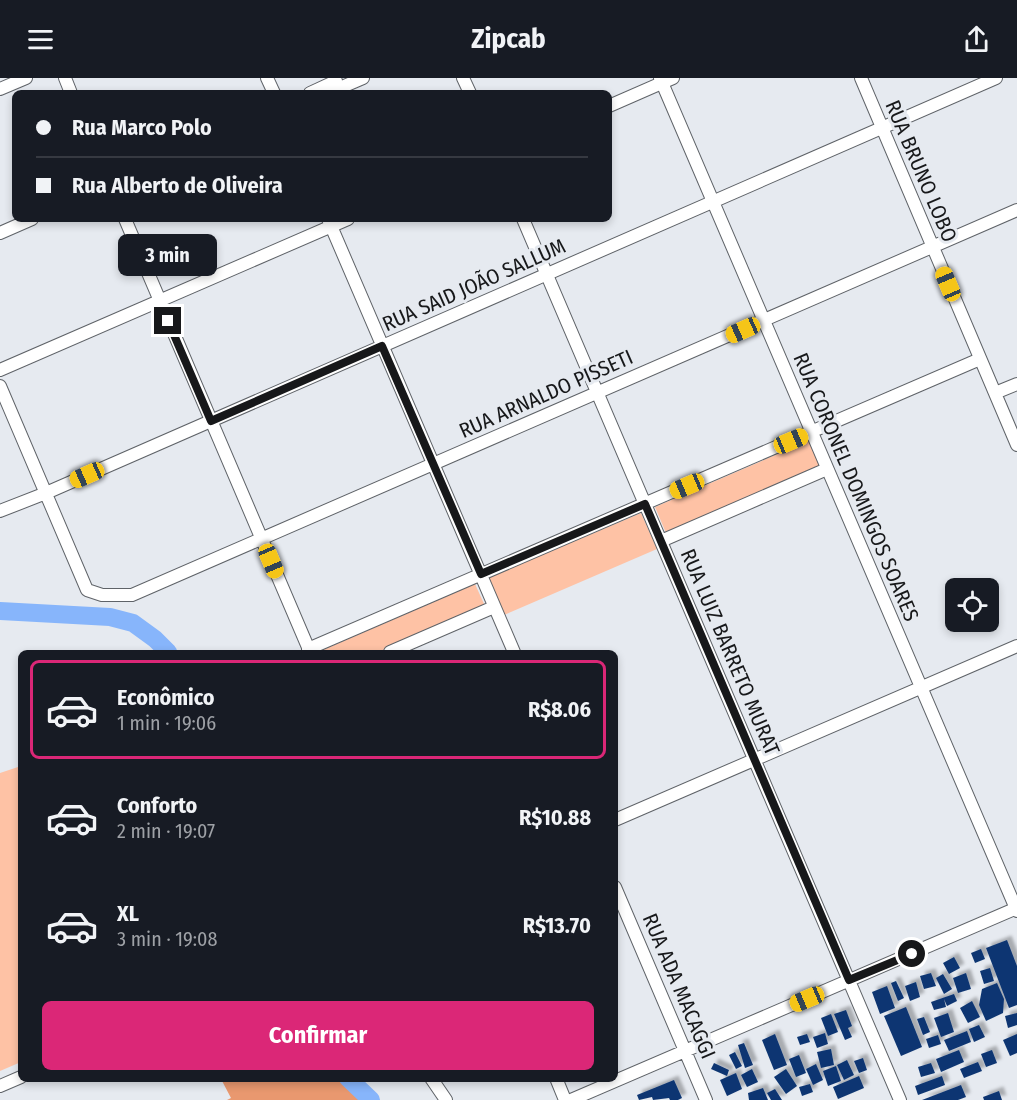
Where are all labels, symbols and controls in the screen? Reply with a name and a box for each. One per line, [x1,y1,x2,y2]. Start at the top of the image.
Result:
icon: menu [24,23,57,56]
text: Zipcab [471,23,546,55]
icon: share [960,23,993,56]
street label: RUA BRUNO LOBO [879,96,963,246]
text: Rua Marco Polo [72,114,212,141]
text: Rua Alberto de Oliveira [72,172,283,199]
street label: RUA SAID JOÃO SALLUM [378,233,570,337]
callout: 3 min [118,234,218,276]
text: 3 min [145,243,190,267]
car [933,264,963,304]
route end [154,307,181,334]
car [723,314,763,346]
street label: RUA ARNALDO PISSETI [455,344,637,444]
street label: RUA CORONEL DOMINGOS SOARES [788,349,924,625]
car [771,426,811,456]
car [67,459,107,491]
car [667,471,707,501]
car [256,541,286,581]
street label: RUA LUIZ BARRETO MURAT [675,545,785,759]
map controls [945,578,999,632]
button: locate [945,578,999,632]
icon: car [45,683,99,737]
text: Econômico [117,684,215,711]
text: R$8.06 [528,696,591,723]
text: 1 min · 19:06 [117,711,216,735]
icon: car [45,791,99,845]
text: Conforto [117,792,197,819]
text: R$10.88 [519,804,591,831]
text: 2 min · 19:07 [117,819,215,843]
icon: car [45,899,99,953]
text: XL [117,900,139,927]
street label: RUA ADA MACAGGI [637,909,721,1063]
text: R$13.70 [523,912,591,939]
text: 3 min · 19:08 [117,927,218,951]
route start [898,940,925,967]
car [787,984,827,1014]
button: Confirmar [42,1001,594,1070]

